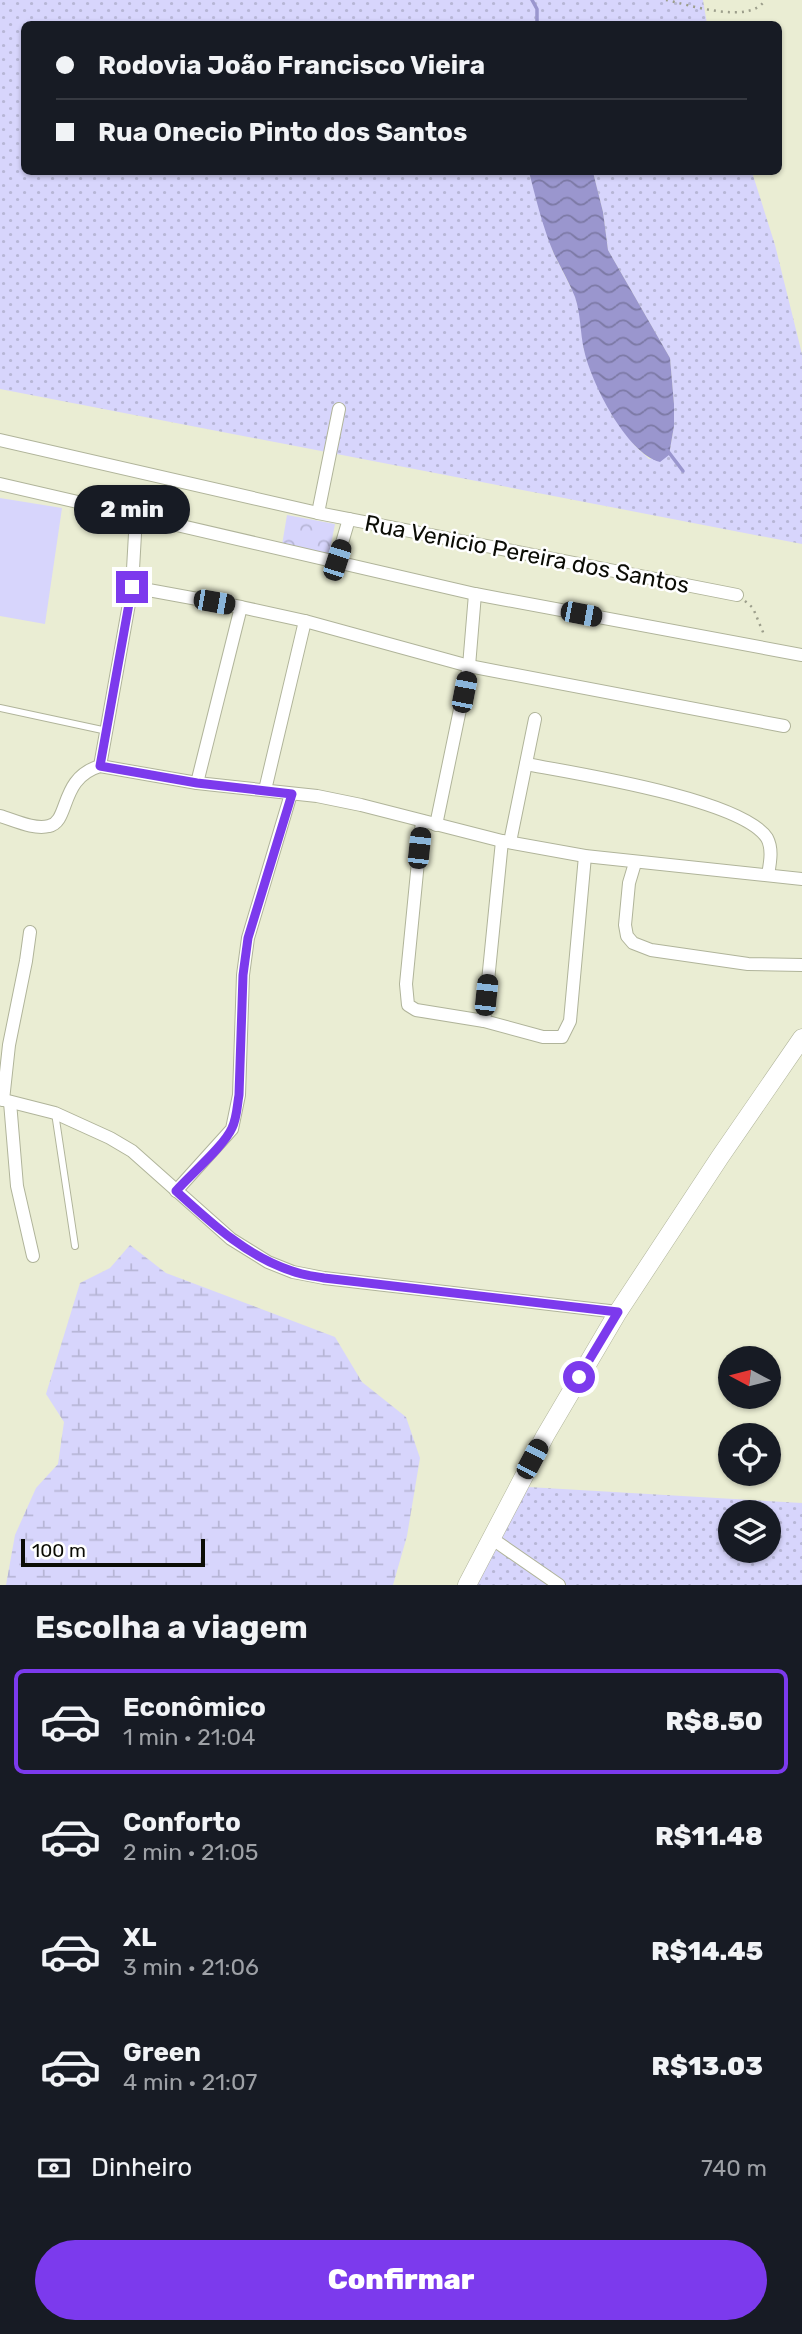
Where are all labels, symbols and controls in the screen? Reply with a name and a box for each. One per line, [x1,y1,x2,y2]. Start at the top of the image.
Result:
text: Rodovia João Francisco Vieira [98,50,485,81]
text: Rua Onecio Pinto dos Santos [98,117,467,148]
callout: 2 min [74,486,190,534]
text: 2 min [100,495,164,523]
street label: Rua Venicio Pereira dos Santos [362,509,692,599]
car [321,537,354,583]
route end [116,571,148,603]
car [192,588,237,616]
car [559,600,604,628]
car [450,669,479,715]
car [407,826,432,870]
car [474,973,499,1017]
north arrow [718,1346,780,1409]
map controls [718,1346,781,1563]
route start [563,1361,595,1393]
button: locate [718,1423,781,1486]
car [513,1436,552,1482]
button: layers [718,1500,781,1563]
scale bar [21,1536,205,1568]
text: 100 m [32,1539,86,1562]
text: Escolha a viagem [35,1608,308,1646]
icon: car [39,1690,102,1753]
text: Econômico [123,1692,266,1723]
text: R$8.50 [665,1706,763,1737]
text: 1 min · 21:04 [123,1723,255,1751]
icon: car [39,1805,102,1868]
text: Conforto [123,1807,241,1838]
text: R$11.48 [655,1821,763,1852]
text: 2 min · 21:05 [123,1838,258,1866]
icon: car [39,1920,102,1983]
text: XL [123,1922,156,1953]
text: R$14.45 [651,1936,763,1967]
text: 3 min · 21:06 [123,1953,259,1981]
icon: car [39,2035,102,2098]
text: Green [123,2037,201,2068]
text: R$13.03 [652,2051,763,2082]
text: 4 min · 21:07 [123,2068,257,2096]
icon: cash [35,2149,73,2187]
text: Dinheiro [91,2152,192,2183]
text: 740 m [701,2154,767,2182]
button: Confirmar [35,2240,767,2320]

